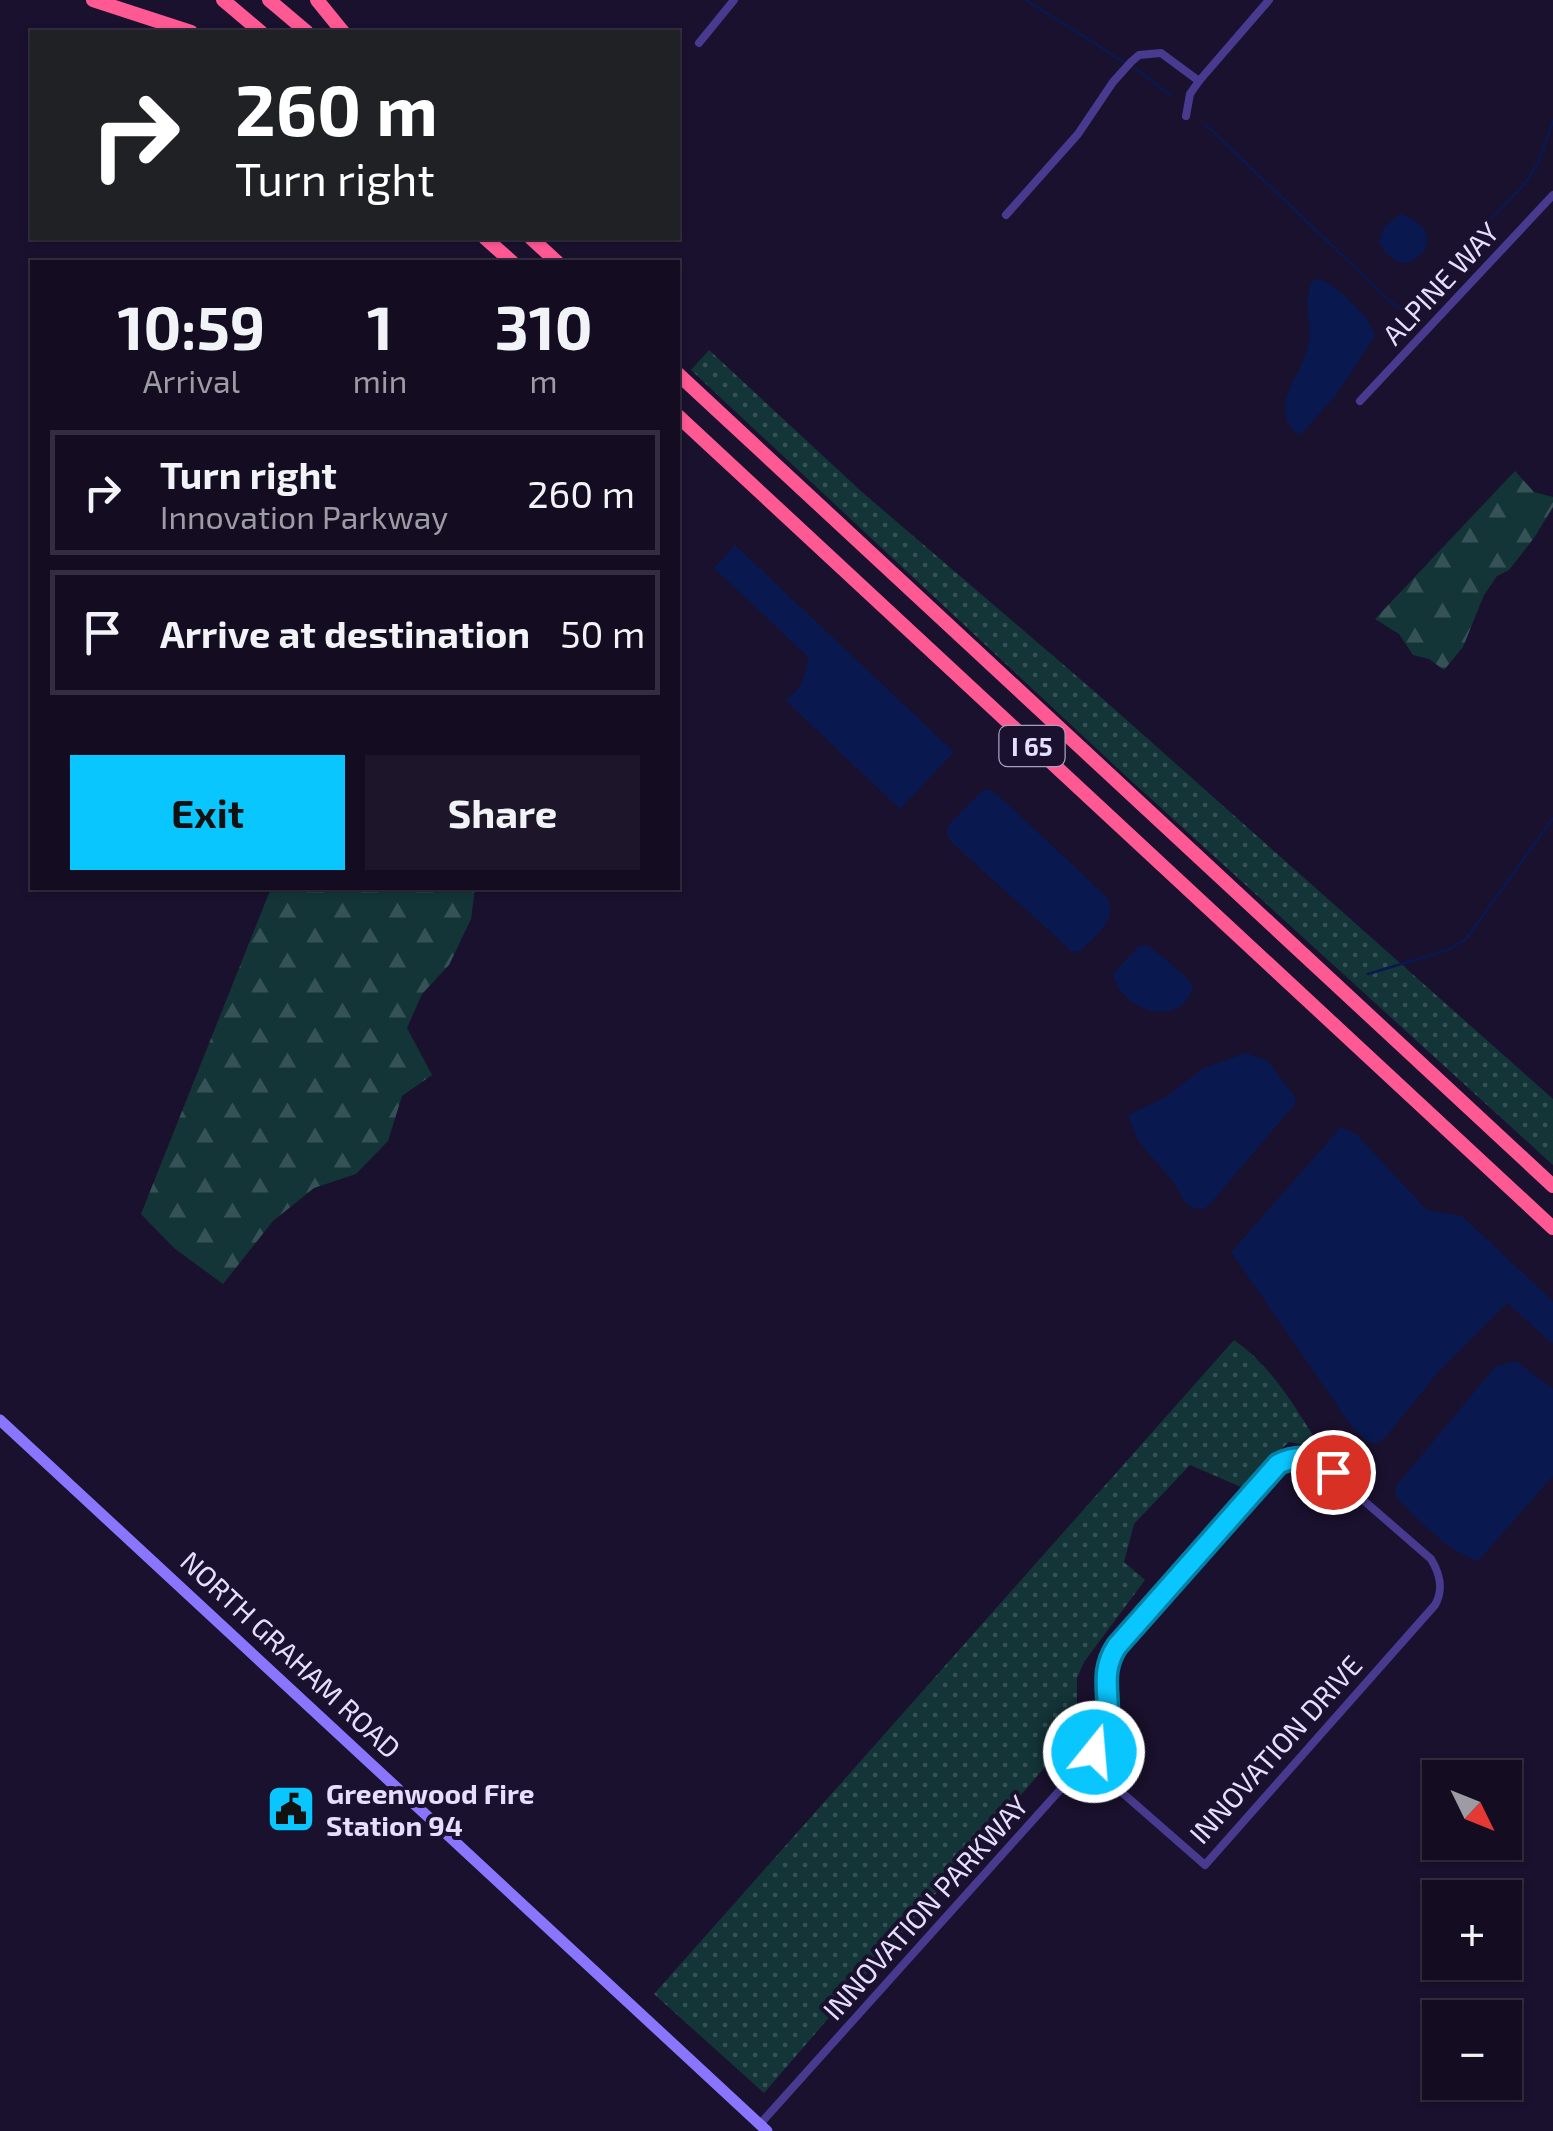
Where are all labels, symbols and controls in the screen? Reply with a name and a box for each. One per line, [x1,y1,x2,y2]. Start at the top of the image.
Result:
text: 260 m [235,66,438,150]
icon: right [70,70,200,200]
text: Turn right [235,151,435,205]
street label: ALPINE WAY [1375,215,1505,351]
text: 10:59 [117,290,265,362]
text: 1 [367,290,393,362]
text: 310 [495,290,593,362]
text: Arrival [143,361,240,399]
text: min [353,361,407,399]
text: m [530,361,558,399]
text: Turn right [160,451,337,497]
icon: right [75,465,130,520]
text: 260 m [527,470,635,516]
text: Innovation Parkway [160,497,448,535]
icon: arrive [75,605,130,660]
text: Arrive at destination [160,610,530,656]
text: 50 m [560,610,645,656]
road number: I 65 [1000,726,1064,766]
button: Exit [70,755,345,870]
button: Share [365,755,640,870]
pin [1291,1430,1376,1515]
icon: arrive [1306,1445,1361,1500]
street label: NORTH GRAHAM ROAD [174,1543,408,1765]
street label: INNOVATION DRIVE [1182,1648,1368,1850]
position arrow [1042,1700,1146,1804]
north arrow [1422,1760,1522,1860]
map controls [1422,1760,1522,2100]
place label: Greenwood Fire Station 94 [326,1776,535,1842]
public building icon: Greenwood Fire Station 94 [265,1783,317,1835]
street label: INNOVATION PARKWAY [815,1788,1035,2026]
button: + [1422,1880,1522,1980]
button: − [1422,2000,1522,2100]

